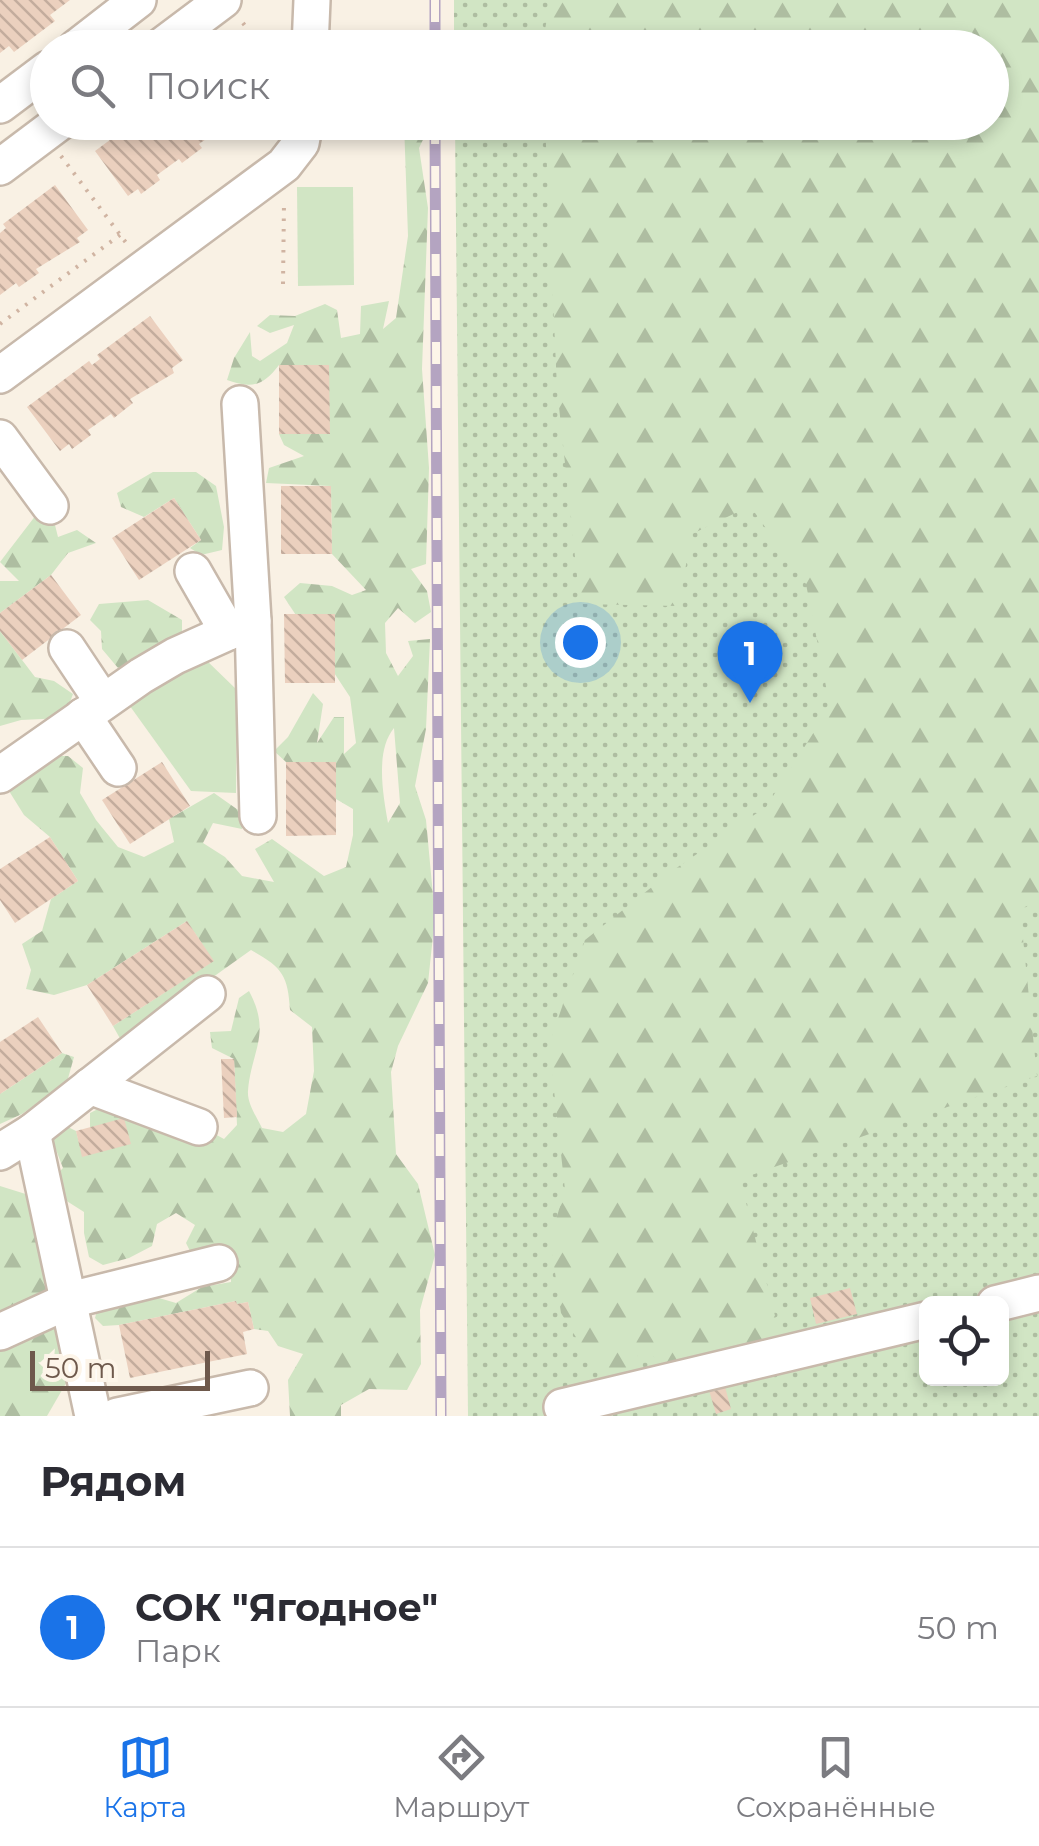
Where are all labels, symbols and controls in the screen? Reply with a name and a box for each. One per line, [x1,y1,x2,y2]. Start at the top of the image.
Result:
search box [30,30,1009,140]
icon: search [65,58,120,113]
text: Поиск [145,62,270,109]
your location [555,617,606,668]
pin: 1 [718,620,782,703]
map controls [919,1296,1009,1386]
button: locate [919,1296,1009,1386]
scale bar [30,1346,210,1390]
text: 50 m [45,1351,116,1385]
text: Рядом [40,1455,187,1507]
text: СОК "Ягодное" [135,1584,438,1631]
text: 1 [66,1608,79,1647]
text: 50 m [917,1608,999,1647]
text: Парк [135,1631,221,1670]
tab: Карта [103,1730,187,1824]
tab: Маршрут [393,1730,529,1824]
tab: Сохранённые [736,1730,936,1824]

